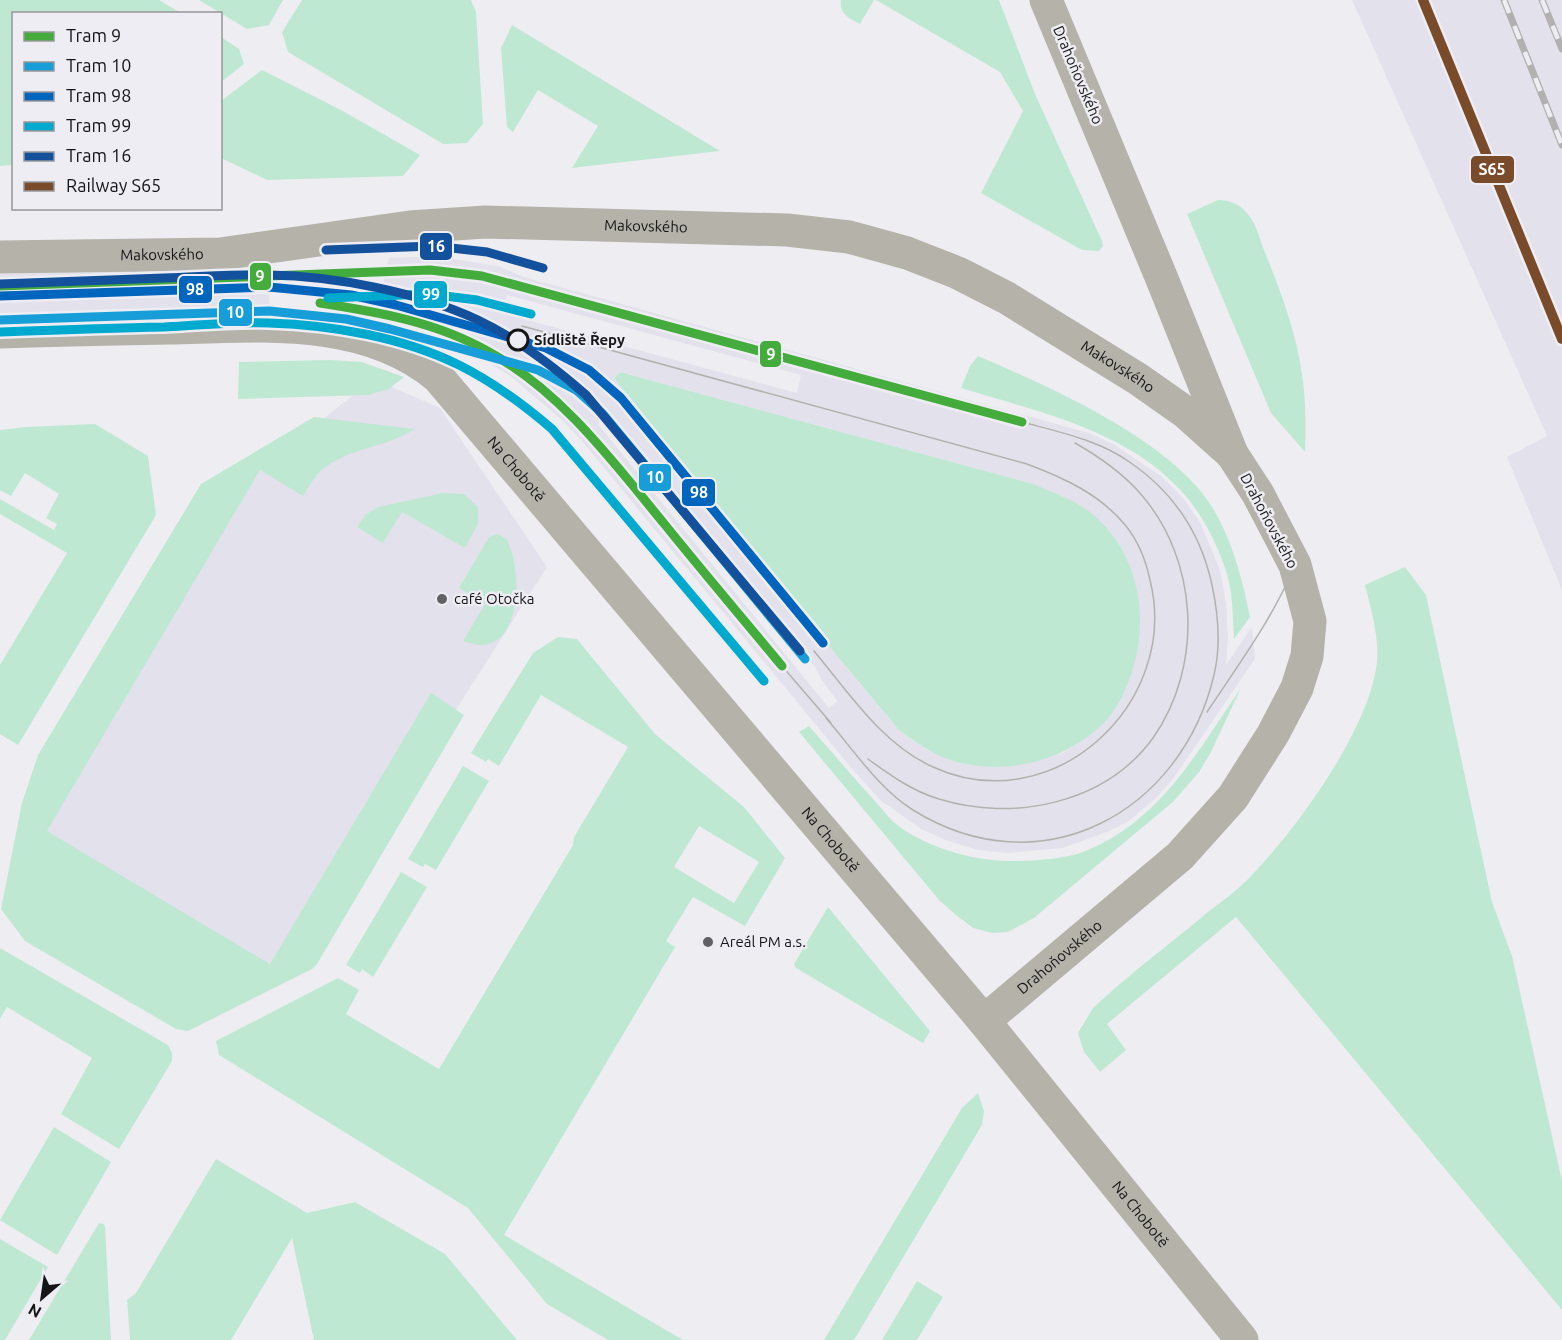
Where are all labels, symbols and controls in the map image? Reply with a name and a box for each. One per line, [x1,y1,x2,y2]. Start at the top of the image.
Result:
legend [12,12,222,210]
street label: Drahoňovského [1050,23,1107,127]
text: Tram 9 [66,25,121,45]
text: Tram 10 [66,55,131,75]
text: Tram 98 [66,85,131,105]
text: Tram 99 [66,115,131,135]
text: Tram 16 [66,145,131,165]
line badge: S65 [1470,155,1515,184]
text: S65 [1478,160,1506,178]
text: Railway S65 [66,175,161,195]
street label: Makovského [604,216,688,235]
line badge: 16 [419,232,453,261]
text: 16 [427,237,445,255]
street label: Makovského [120,245,204,263]
line badge: 9 [249,262,272,291]
text: 9 [255,267,265,285]
line badge: 98 [178,275,213,304]
text: 98 [186,280,204,298]
line badge: 99 [413,280,448,309]
text: 99 [422,285,440,303]
line badge: 10 [218,298,253,327]
text: 10 [226,303,244,321]
marker: Sídliště Řepy [507,329,529,351]
place label: Sídliště Řepy [534,331,625,348]
street label: Makovského [1078,337,1158,396]
line badge: 9 [759,340,782,368]
text: 9 [766,345,776,363]
street label: Na Chobotě [484,433,549,505]
line badge: 10 [638,463,672,492]
text: 10 [646,468,664,486]
street label: Drahoňovského [1237,470,1302,571]
line badge: 98 [681,478,716,507]
text: 98 [690,483,708,501]
place label: café Otočka [454,590,535,607]
marker: café Otočka [435,592,449,606]
street label: Na Chobotě [798,804,863,876]
street label: Drahoňovského [1014,916,1105,997]
place label: Areál PM a.s. [720,933,806,950]
marker: Areál PM a.s. [701,935,715,949]
street label: Na Chobotě [1109,1177,1173,1250]
north arrow [12,1268,72,1328]
text: N [25,1300,44,1322]

